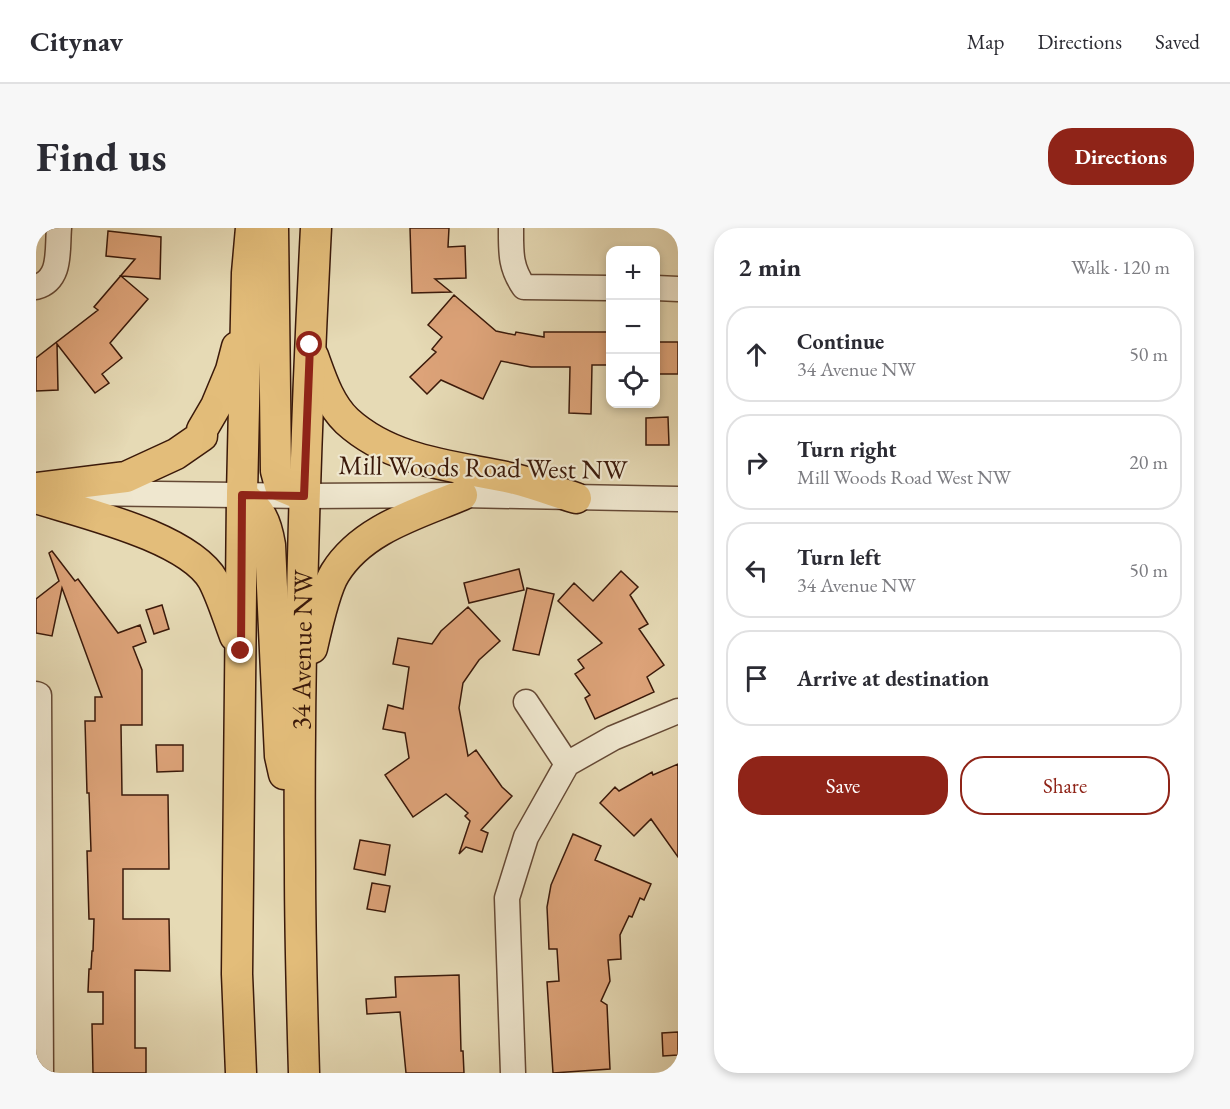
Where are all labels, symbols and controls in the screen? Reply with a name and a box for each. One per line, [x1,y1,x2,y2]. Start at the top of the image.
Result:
text: Citynav [30,23,123,59]
text: Map [967,28,1004,55]
text: Directions [1037,28,1122,55]
text: Saved [1155,28,1200,55]
button: Directions [1048,128,1194,185]
text: Find us [36,129,167,184]
map controls [606,246,660,408]
button: + [606,246,660,300]
text: 2 min [738,250,801,284]
text: Walk · 120 m [1071,254,1170,280]
button: − [606,300,660,354]
text: Continue [797,327,884,356]
route start [296,331,322,357]
icon: ahead [740,338,773,371]
text: 50 m [1129,341,1168,367]
button: locate [606,354,660,408]
text: 34 Avenue NW [797,356,916,382]
text: Turn right [797,435,896,464]
icon: right [740,446,773,479]
street label: Mill Woods Road West NW [338,447,629,487]
text: 20 m [1129,449,1168,475]
text: Mill Woods Road West NW [797,464,1011,490]
text: Turn left [797,543,881,572]
icon: left [740,554,773,587]
text: 50 m [1129,557,1168,583]
street label: 34 Avenue NW [282,568,320,730]
text: 34 Avenue NW [797,572,916,598]
route end [227,637,253,663]
icon: arrive [740,662,773,695]
text: Arrive at destination [797,664,989,693]
button: Save [738,756,948,815]
button: Share [960,756,1170,815]

